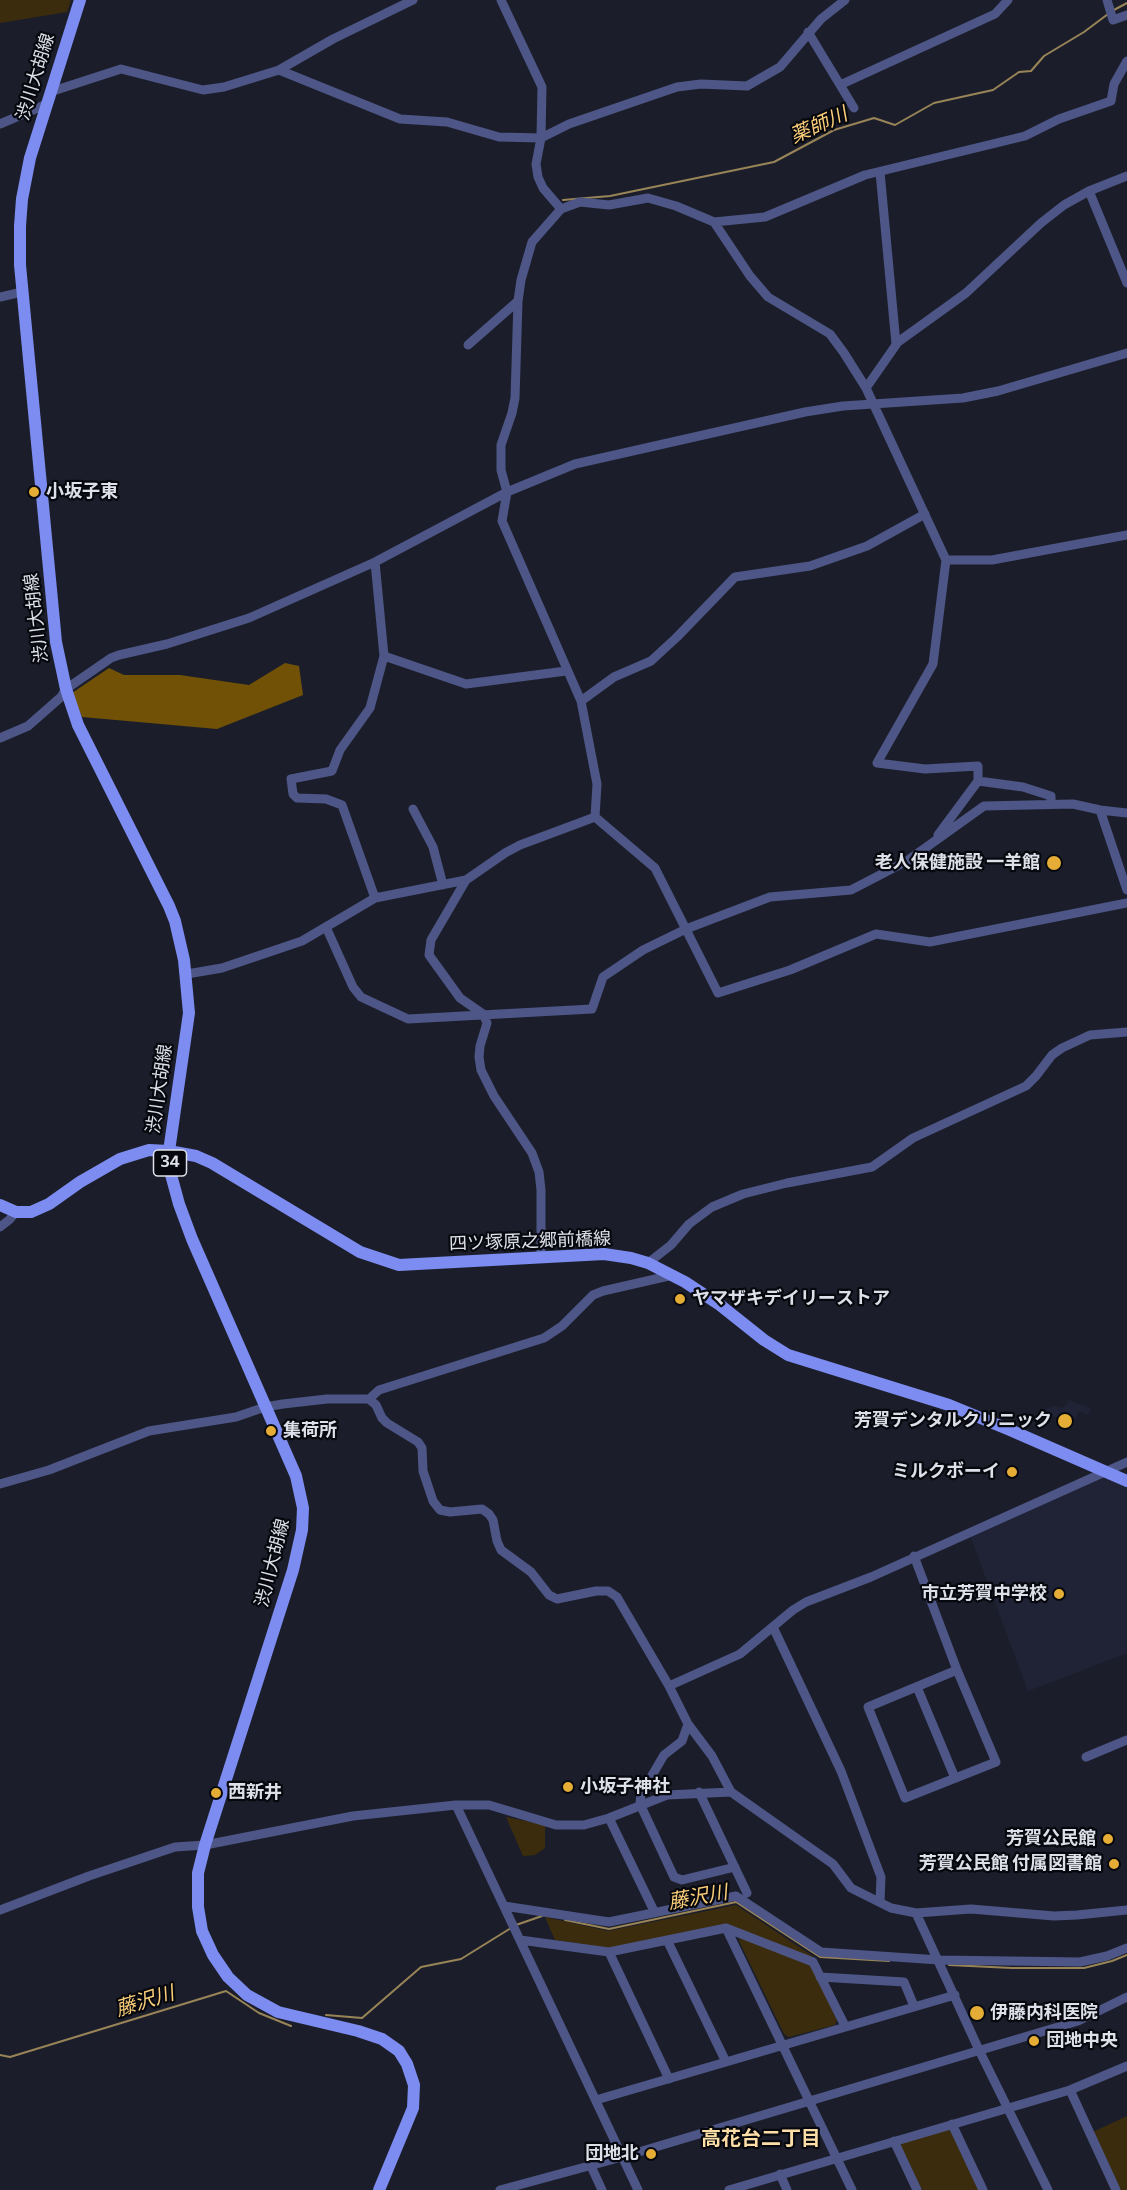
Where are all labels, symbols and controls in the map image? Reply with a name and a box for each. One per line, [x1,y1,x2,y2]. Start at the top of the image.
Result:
street label: 渋川大胡線 [13,31,59,123]
water label: 薬師川 [787,103,851,149]
place label: 小坂子東 [46,481,118,503]
marker: 小坂子東 [27,485,41,499]
street label: 渋川大胡線 [21,572,53,664]
place label: 老人保健施設 一羊館 [875,852,1040,874]
marker: 老人保健施設 一羊館 [1045,854,1063,872]
street label: 渋川大胡線 [143,1043,177,1135]
road number: 34 [154,1150,186,1176]
street label: 四ツ塚原之郷前橋線 [449,1228,611,1256]
place label: ヤマザキデイリーストア [692,1288,890,1310]
marker: ヤマザキデイリーストア [673,1292,687,1306]
place label: 芳賀デンタルクリニック [854,1410,1052,1432]
marker: 芳賀デンタルクリニック [1056,1412,1074,1430]
place label: 集荷所 [283,1420,337,1442]
marker: 集荷所 [264,1424,278,1438]
place label: ミルクボーイ [892,1461,1000,1483]
marker: ミルクボーイ [1005,1465,1019,1479]
street label: 渋川大胡線 [252,1517,294,1609]
place label: 市立芳賀中学校 [921,1583,1047,1605]
marker: 市立芳賀中学校 [1052,1587,1066,1601]
place label: 小坂子神社 [580,1776,670,1798]
marker: 小坂子神社 [561,1780,575,1794]
place label: 西新井 [228,1782,282,1804]
marker: 西新井 [209,1786,223,1800]
place label: 芳賀公民館 [1006,1828,1096,1850]
marker: 芳賀公民館 [1101,1832,1115,1846]
place label: 芳賀公民館 付属図書館 [919,1853,1102,1875]
marker: 芳賀公民館 付属図書館 [1107,1857,1121,1871]
water label: 藤沢川 [666,1881,730,1915]
water label: 藤沢川 [113,1982,177,2022]
place label: 伊藤内科医院 [990,2002,1098,2024]
marker: 伊藤内科医院 [968,2004,986,2022]
place label: 団地中央 [1046,2030,1118,2052]
marker: 団地中央 [1027,2034,1041,2048]
district label: 高花台二丁目 [701,2127,821,2151]
place label: 団地北 [585,2143,639,2165]
marker: 団地北 [644,2147,658,2161]

